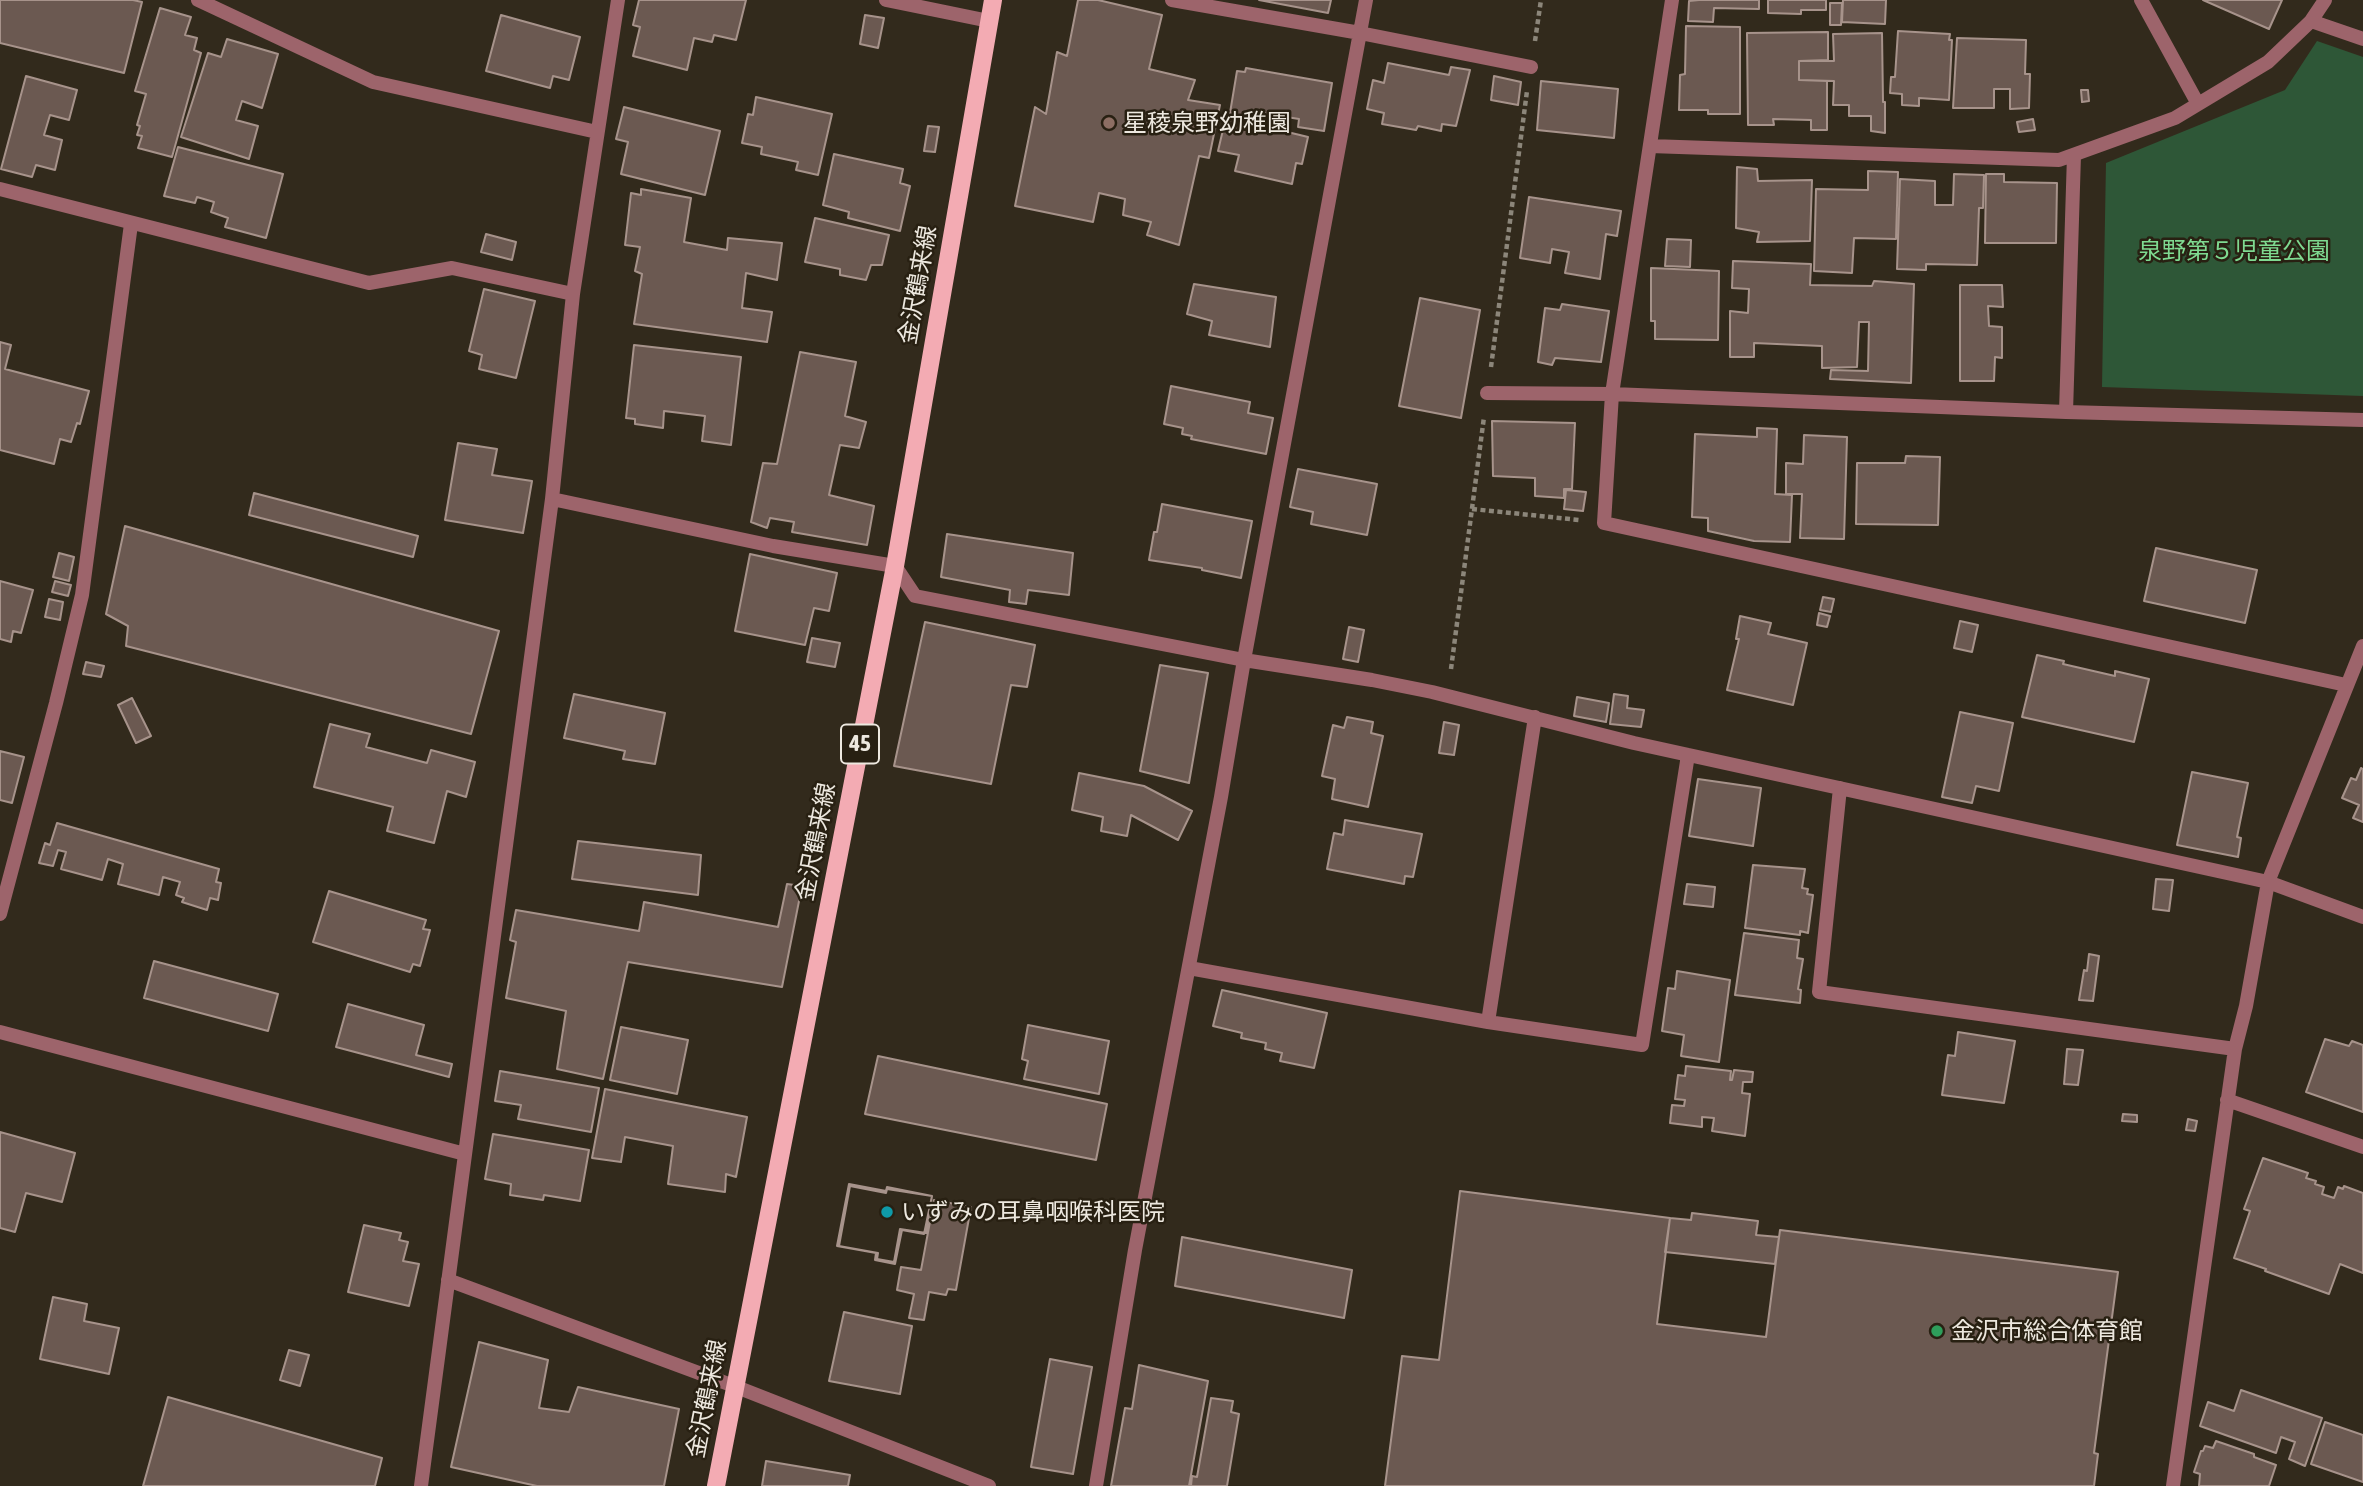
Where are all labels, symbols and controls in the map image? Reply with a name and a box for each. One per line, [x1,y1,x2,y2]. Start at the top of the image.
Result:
place label: 星稜泉野幼稚園 [1123,109,1291,137]
marker: 星稜泉野幼稚園 [1101,115,1117,131]
street label: 金沢鶴来線 [893,223,943,347]
park label: 泉野第５児童公園 [2138,237,2330,265]
road number: 45 [841,724,879,764]
street label: 金沢鶴来線 [790,780,842,904]
place label: いずみの耳鼻咽喉科医院 [901,1198,1165,1226]
marker: いずみの耳鼻咽喉科医院 [879,1204,895,1220]
place label: 金沢市総合体育館 [1951,1317,2143,1345]
marker: 金沢市総合体育館 [1929,1323,1945,1339]
street label: 金沢鶴来線 [681,1337,733,1461]

